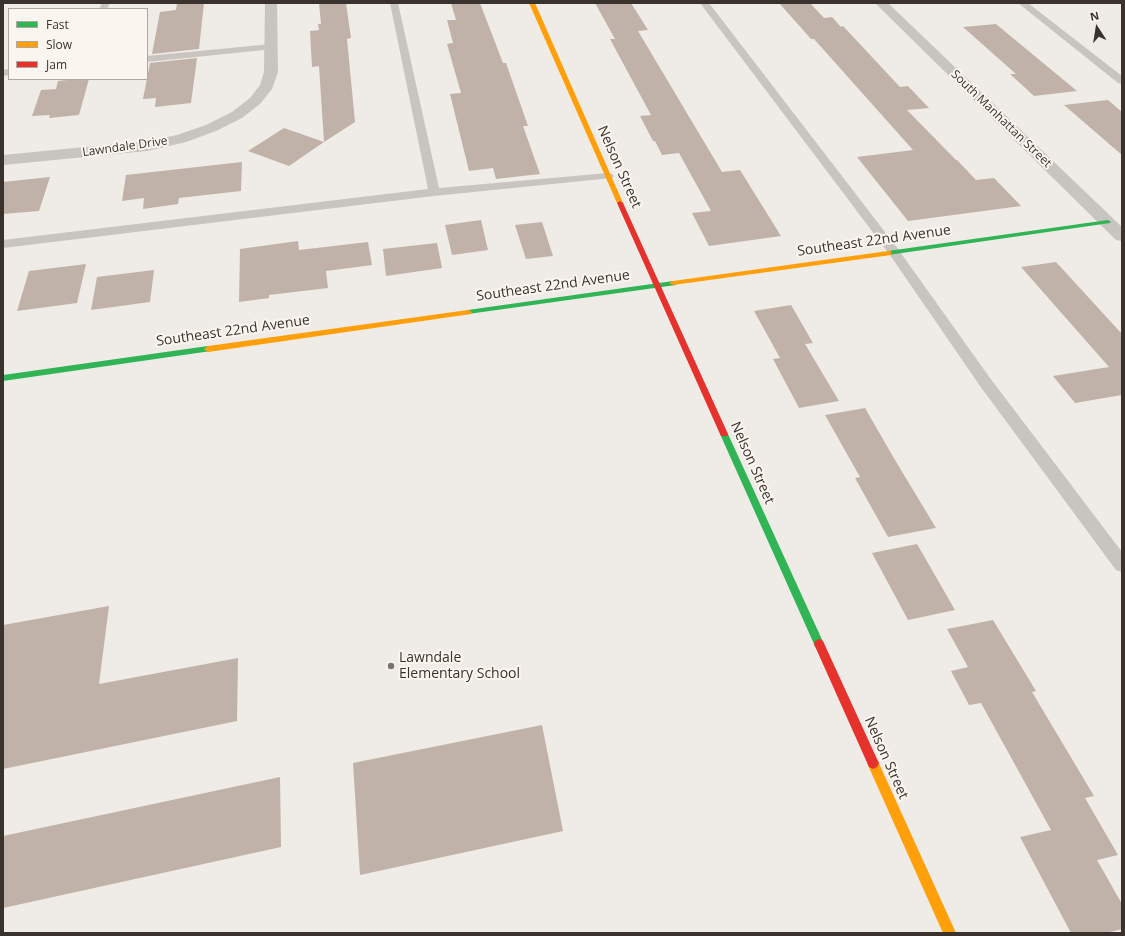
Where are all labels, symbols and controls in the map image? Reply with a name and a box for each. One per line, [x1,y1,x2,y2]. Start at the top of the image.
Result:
legend [8,8,148,80]
north arrow [1077,8,1117,48]
text: N [1088,8,1100,24]
text: Fast [46,16,69,33]
text: Slow [46,36,72,53]
text: Jam [46,56,67,73]
street label: South Manhattan Street [948,67,1054,171]
street label: Nelson Street [593,123,645,211]
street label: Lawndale Drive [81,134,169,160]
street label: Southeast 22nd Avenue [796,222,952,260]
street label: Southeast 22nd Avenue [475,267,631,305]
street label: Southeast 22nd Avenue [155,312,311,350]
street label: Nelson Street [726,419,778,507]
place label: Lawndale Elementary School [399,650,520,682]
marker: Lawndale Elementary School [386,661,396,671]
street label: Nelson Street [860,714,912,802]

